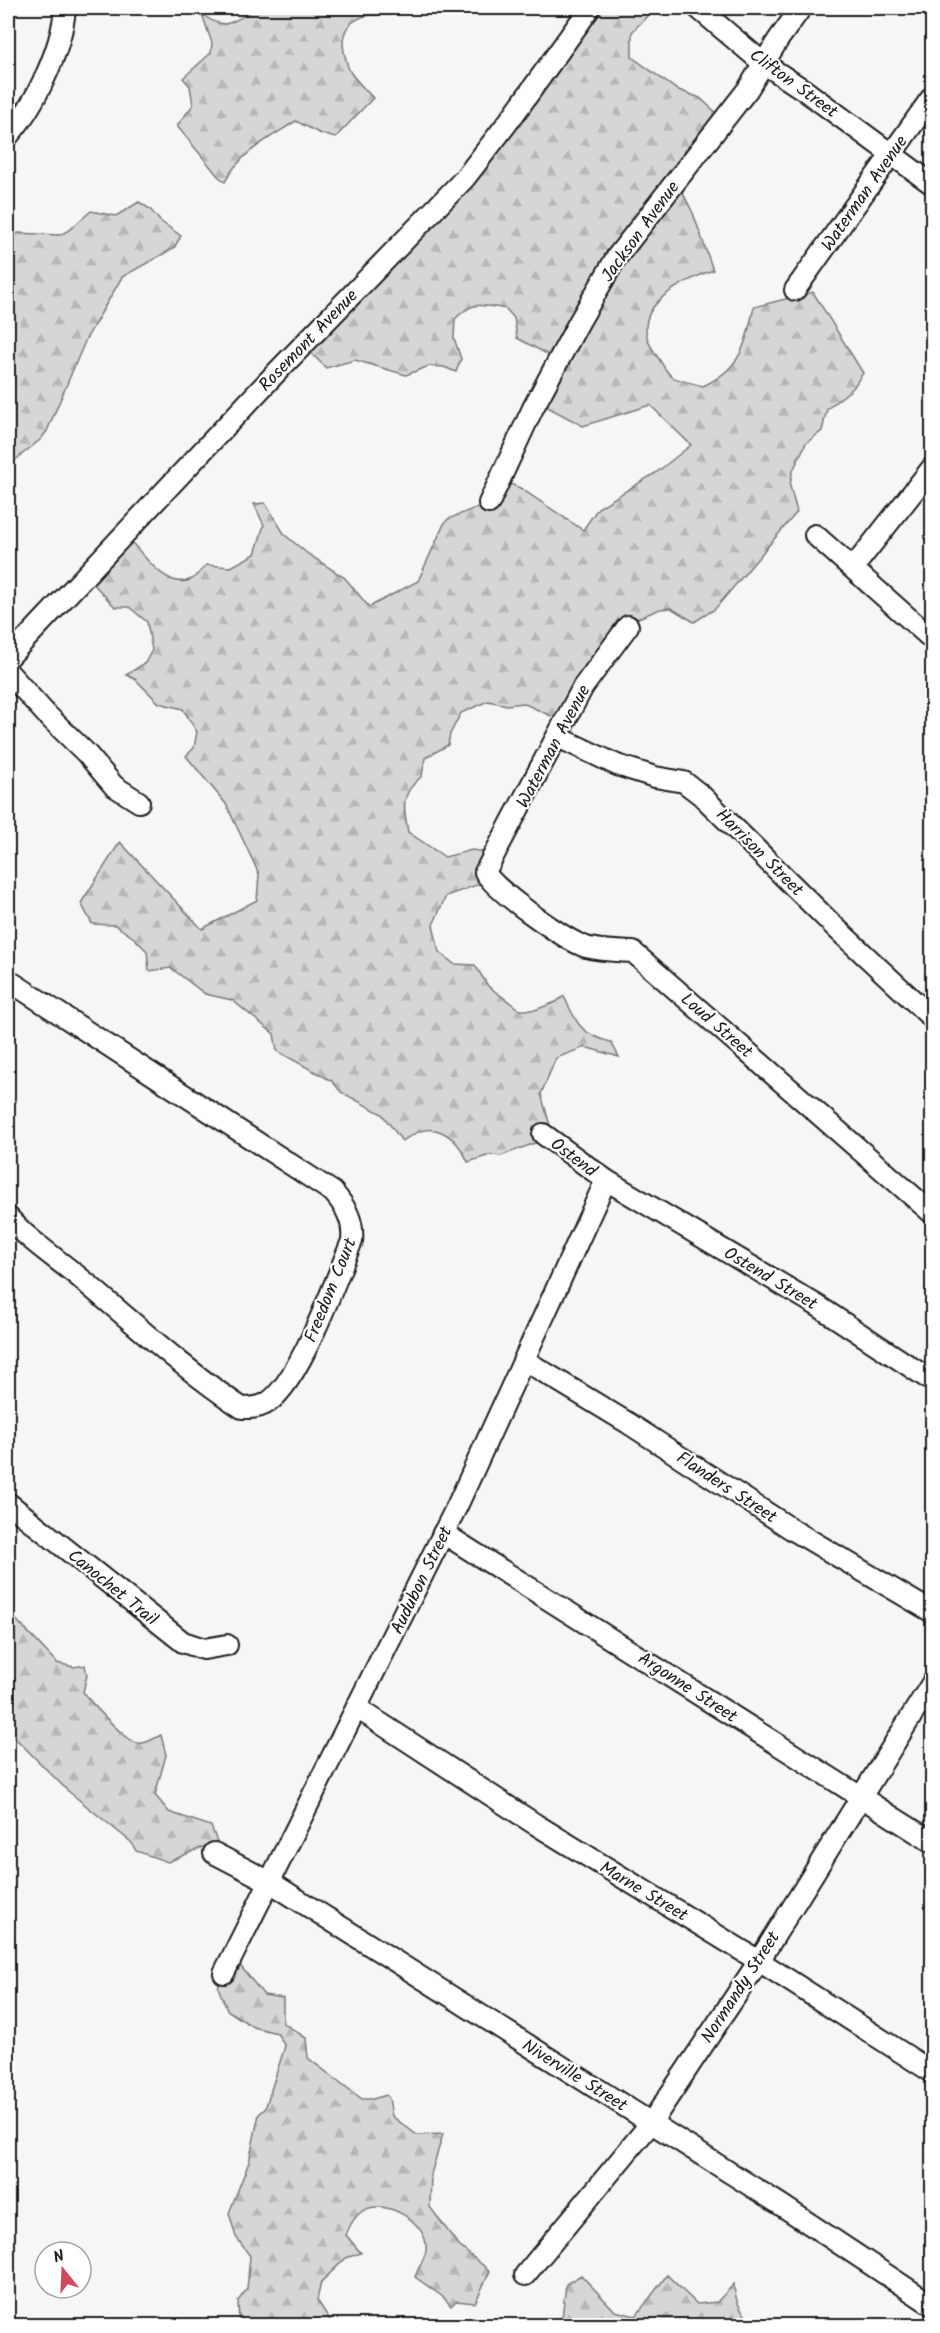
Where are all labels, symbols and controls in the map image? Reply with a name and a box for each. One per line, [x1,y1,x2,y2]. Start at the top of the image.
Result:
street label: Clifton Street [743,42,844,127]
street label: Waterman Avenue [814,130,916,258]
street label: Jackson Avenue [595,175,688,289]
street label: Rosemont Avenue [252,283,366,399]
street label: Waterman Avenue [510,680,599,814]
street label: Harrison Street [708,802,811,905]
street label: Loud Street [673,986,760,1067]
street label: Ostend [543,1131,604,1186]
street label: Freedom Court [297,1233,366,1347]
street label: Ostend Street [718,1240,824,1319]
street label: Flanders Street [670,1445,783,1532]
street label: Audubon Street [384,1521,462,1640]
street label: Canochet Trail [60,1542,164,1634]
street label: Argonne Street [632,1645,744,1732]
street label: Marne Street [593,1854,694,1931]
street label: Normandy Street [694,1925,789,2050]
street label: Niverville Street [516,2032,634,2121]
north arrow [33,2240,93,2300]
text: N [50,2244,67,2271]

